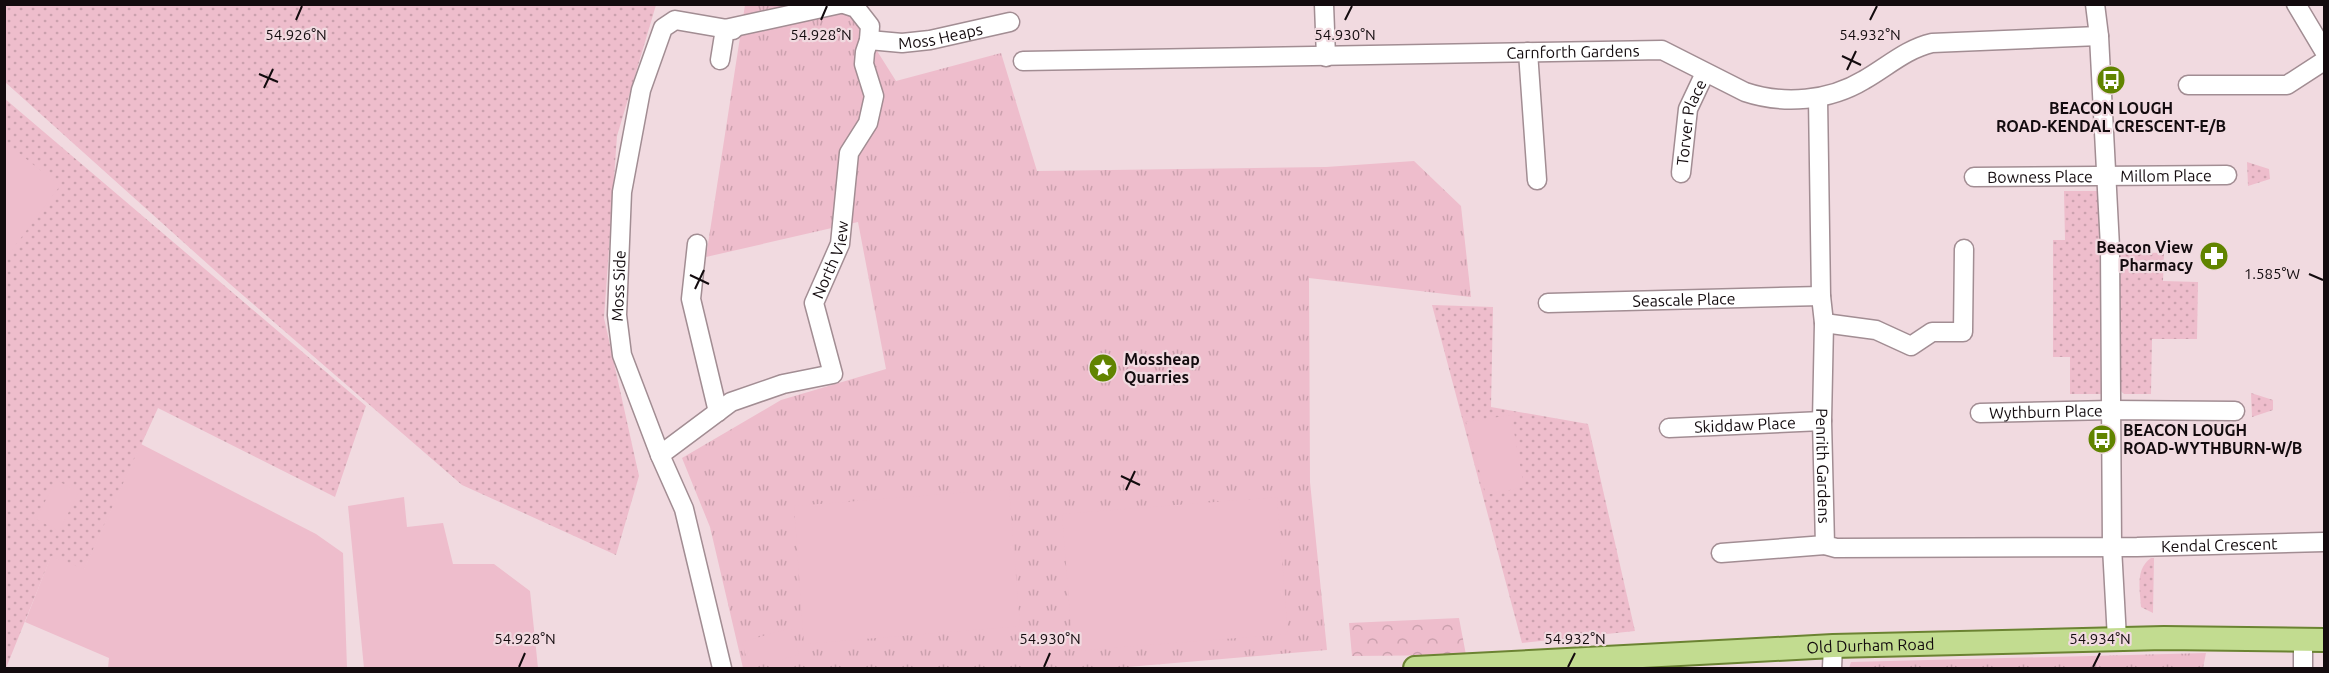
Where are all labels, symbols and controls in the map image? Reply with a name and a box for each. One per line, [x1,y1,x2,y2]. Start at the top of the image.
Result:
street label: Moss Heaps [897,19,984,52]
text: 54.926°N [265,26,327,43]
text: 54.928°N [790,26,852,43]
text: 54.930°N [1314,26,1376,43]
text: 54.932°N [1839,26,1901,43]
street label: Carnforth Gardens [1506,41,1640,62]
bus stop icon: BEACON LOUGH ROAD-KENDAL CRESCENT-E/B [2095,64,2127,96]
street label: Torver Place [1673,76,1710,166]
place label: BEACON LOUGH ROAD-KENDAL CRESCENT-E/B [1996,99,2226,135]
street label: Millom Place [2120,166,2212,185]
street label: Bowness Place [1987,167,2093,186]
street label: North View [808,219,851,301]
place label: Beacon View Pharmacy [2096,238,2193,274]
pharmacy icon: Beacon View Pharmacy [2198,240,2230,272]
street label: Moss Side [608,250,629,322]
text: 1.585°W [2244,265,2300,282]
street label: Seascale Place [1632,289,1736,310]
place label: Mossheap Quarries [1124,350,1200,386]
place icon: Mossheap Quarries [1087,352,1119,384]
street label: Wythburn Place [1989,401,2103,422]
street label: Penrith Gardens [1813,408,1833,524]
street label: Skiddaw Place [1694,413,1796,436]
place label: BEACON LOUGH ROAD-WYTHBURN-W/B [2123,421,2302,457]
bus stop icon: BEACON LOUGH ROAD-WYTHBURN-W/B [2086,423,2118,455]
street label: Kendal Crescent [2161,534,2278,555]
text: 54.928°N [494,630,556,647]
text: 54.930°N [1019,630,1081,647]
text: 54.932°N [1544,630,1606,647]
text: 54.934°N [2069,630,2131,647]
street label: Old Durham Road [1806,635,1935,656]

